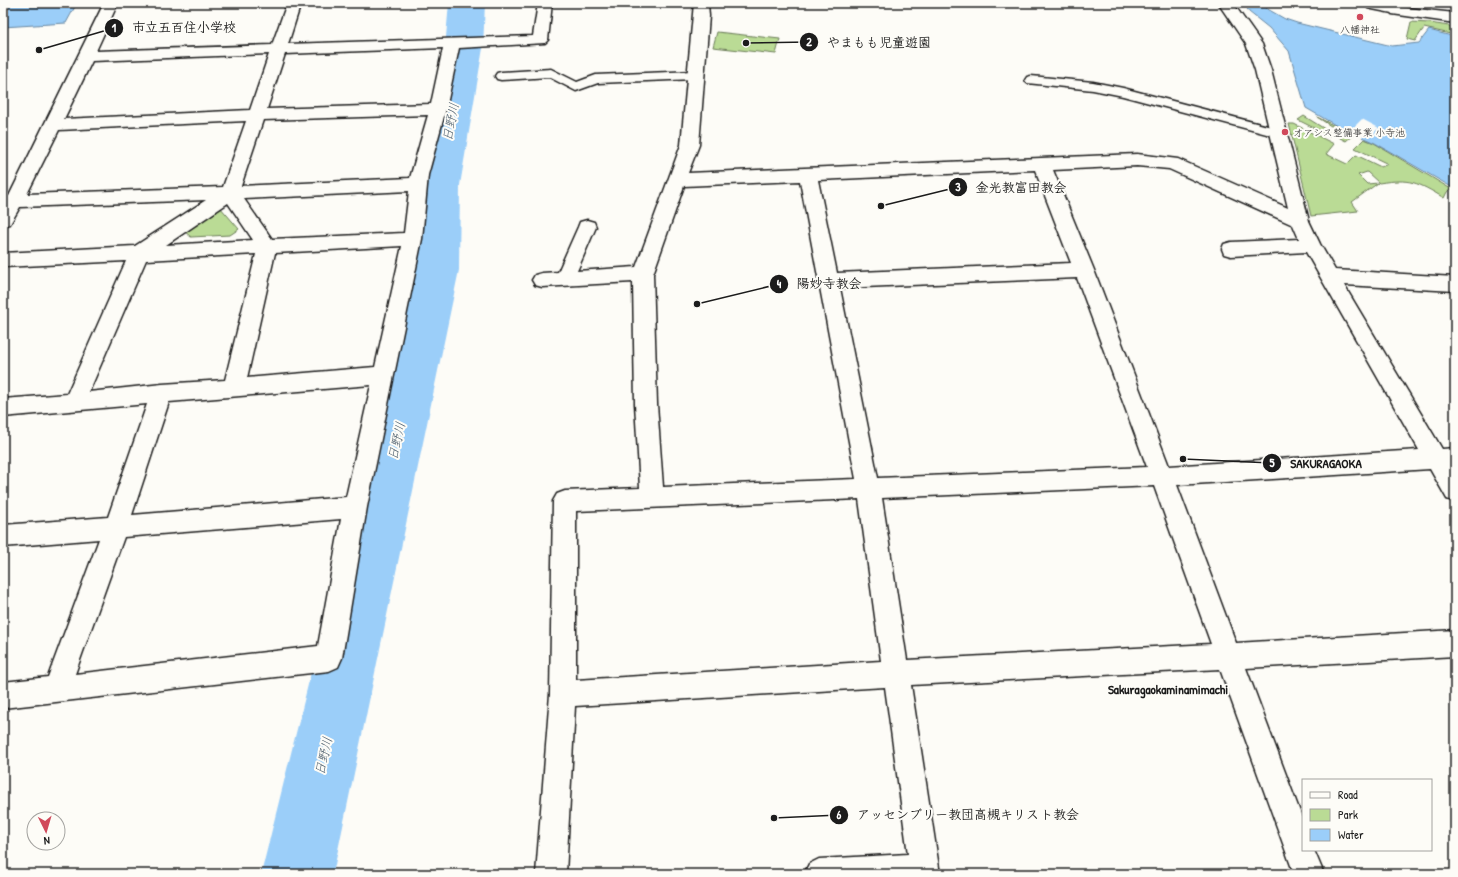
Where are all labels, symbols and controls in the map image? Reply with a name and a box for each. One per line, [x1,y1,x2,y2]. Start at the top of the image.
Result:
marker: 八幡神社 [1355,12,1365,22]
callout: 市立五百住小学校 [104,15,244,40]
text: 市立五百住小学校 [132,18,236,36]
text: 1 [112,19,117,36]
place label: 八幡神社 [1340,23,1380,36]
callout: やまもも児童遊園 [799,30,939,55]
text: 2 [806,33,812,50]
text: やまもも児童遊園 [827,33,931,51]
water label: 日野川 [437,101,463,143]
place label: オアシス整備事業 小寺池 [1293,126,1405,139]
marker: オアシス整備事業 小寺池 [1280,127,1290,137]
callout: 金光教富田教会 [948,175,1075,200]
text: 3 [955,178,961,195]
text: 金光教富田教会 [975,178,1067,196]
callout: 陽妙寺教会 [769,271,870,296]
text: 陽妙寺教会 [796,274,862,292]
text: 4 [777,275,782,292]
water label: 日野川 [383,420,409,462]
callout: SAKURAGAOKA [1262,451,1369,476]
text: 5 [1269,454,1275,471]
text: SAKURAGAOKA [1290,454,1362,472]
district label: Sakuragaokaminamimachi [1108,680,1228,699]
water label: 日野川 [310,735,336,777]
legend [1302,779,1432,851]
text: Road [1338,786,1358,803]
callout: アッセンブリー教団高槻キリスト教会 [829,802,1086,827]
text: アッセンブリー教団高槻キリスト教会 [857,805,1079,823]
text: 6 [837,806,842,823]
text: Park [1338,806,1358,823]
north arrow [26,811,66,851]
text: Water [1338,826,1364,843]
text: N [43,834,50,848]

